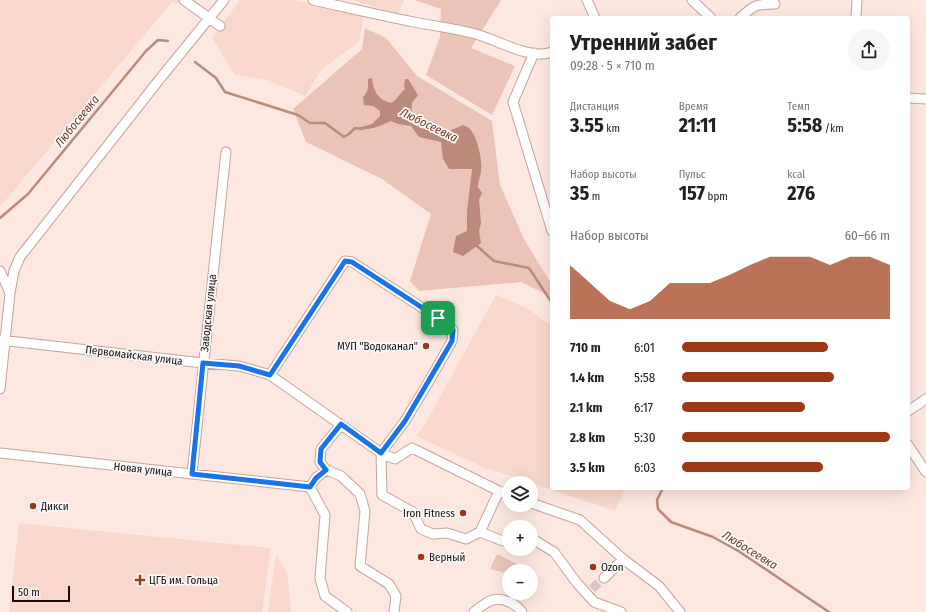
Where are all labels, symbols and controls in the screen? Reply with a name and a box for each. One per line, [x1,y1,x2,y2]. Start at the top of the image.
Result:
text: Утренний забег [570,29,717,56]
button: share [848,29,890,71]
text: 09:28 · 5 × 710 m [570,58,655,73]
water label: Любосеевка [51,92,102,150]
text: Дистанция [570,100,619,113]
text: Время [679,100,708,113]
text: Темп [787,100,810,113]
water label: Любосеевка [397,105,460,145]
text: 3.55 [570,113,604,137]
text: 21:11 [679,113,717,137]
text: 5:58 [787,113,822,137]
text: km [604,122,620,135]
text: /km [822,122,844,135]
text: Набор высоты [570,168,637,181]
text: Пульс [679,168,706,181]
text: kcal [787,168,805,181]
text: 35 [570,181,589,205]
text: 157 [679,181,705,205]
text: 276 [787,181,815,205]
text: m [589,190,600,203]
text: bpm [705,190,728,203]
text: Набор высоты [570,228,649,243]
text: 60–66 m [845,228,890,243]
street label: Заводская улица [198,274,219,353]
pin [421,301,455,335]
icon: arrive [427,307,449,329]
place label: МУП "Водоканал" [337,340,418,353]
text: 710 m [570,340,601,355]
text: 6:01 [634,340,655,355]
marker: МУП "Водоканал" [421,341,431,351]
street label: Первомайская улица [85,343,183,368]
text: 1.4 km [570,370,604,385]
text: 5:58 [634,370,655,385]
text: 2.1 km [570,400,602,415]
text: 6:17 [634,400,653,415]
text: 2.8 km [570,430,605,445]
text: 5:30 [634,430,655,445]
street label: Новая улица [113,460,173,479]
text: 3.5 km [570,460,605,475]
text: 6:03 [634,460,656,475]
map controls [502,476,538,600]
button: layers [502,476,538,512]
place label: Дикси [40,500,69,513]
marker: Дикси [28,501,38,511]
place label: Iron Fitness [403,507,455,520]
marker: Iron Fitness [458,508,468,518]
button: + [502,520,538,556]
water label: Любосеевка [719,527,780,572]
place label: Верный [429,551,465,564]
marker: Верный [416,552,426,562]
place label: Ozon [601,561,624,574]
marker: Ozon [588,562,598,572]
button: − [502,564,538,600]
marker: ЦГБ им. Гольца [134,574,146,586]
place label: ЦГБ им. Гольца [149,574,218,587]
scale bar [12,584,70,603]
text: 50 m [18,586,40,599]

